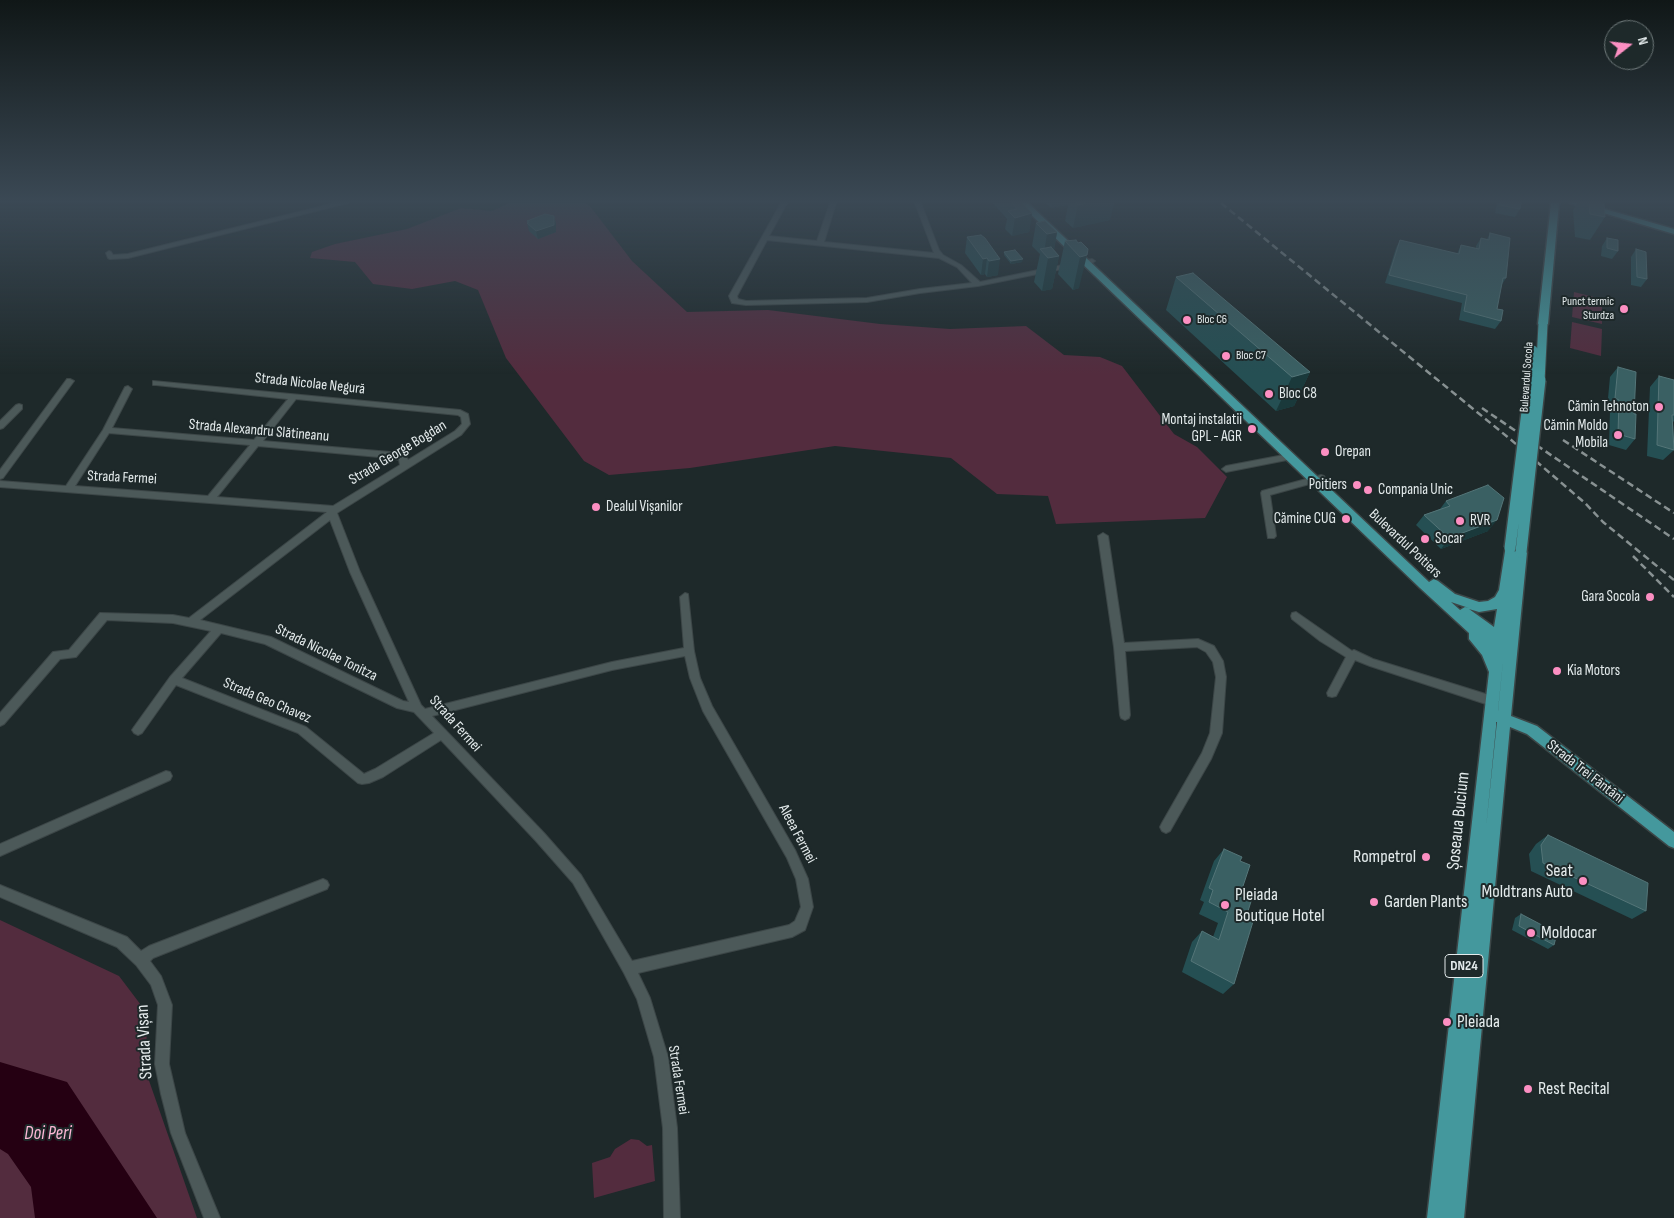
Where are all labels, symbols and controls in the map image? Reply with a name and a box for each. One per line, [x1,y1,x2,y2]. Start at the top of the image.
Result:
north arrow [1604,20,1654,70]
text: N [1634,35,1652,47]
place label: Punct termic Sturdza [1562,295,1614,323]
marker: Punct termic Sturdza [1618,303,1630,315]
place label: Bloc C6 [1197,313,1227,327]
marker: Bloc C6 [1181,314,1193,326]
street label: Bulevardul Socola [1517,341,1537,413]
place label: Bloc C7 [1236,349,1266,363]
marker: Bloc C7 [1220,350,1232,362]
street label: Strada Nicolae Negură [254,369,366,399]
place label: Bloc C8 [1279,385,1317,403]
marker: Bloc C8 [1263,388,1275,400]
place label: Cămin Tehnoton [1568,398,1649,416]
marker: Cămin Tehnoton [1653,401,1665,413]
place label: Montaj instalatii GPL - AGR [1161,411,1242,446]
street label: Strada Alexandru Slătineanu [188,416,330,446]
street label: Strada George Bogdan [346,417,450,489]
place label: Cămin Moldo Mobila [1544,417,1608,452]
marker: Montaj instalatii GPL - AGR [1246,423,1258,435]
marker: Cămin Moldo Mobila [1612,429,1624,441]
place label: Orepan [1335,443,1371,461]
marker: Orepan [1319,446,1331,458]
street label: Strada Fermei [87,467,157,489]
place label: Poitiers [1309,476,1347,494]
marker: Poitiers [1351,479,1363,491]
place label: Compania Unic [1378,481,1453,499]
marker: Compania Unic [1362,484,1374,496]
place label: Dealul Vișanilor [606,498,683,516]
marker: Dealul Vișanilor [590,501,602,513]
street label: Bulevardul Poitiers [1365,506,1445,582]
place label: Cămine CUG [1274,510,1336,528]
place label: RVR [1470,512,1491,530]
marker: Cămine CUG [1340,513,1352,525]
marker: RVR [1454,515,1466,527]
place label: Socar [1435,530,1464,548]
marker: Socar [1419,533,1431,545]
place label: Gara Socola [1581,588,1640,606]
marker: Gara Socola [1644,591,1656,603]
street label: Strada Nicolae Tonitza [272,621,380,685]
place label: Kia Motors [1567,662,1620,680]
marker: Kia Motors [1551,665,1563,677]
street label: Strada Geo Chavez [220,674,314,728]
street label: Strada Fermei [425,692,485,756]
street label: Strada Trei Fântâni [1543,736,1627,808]
street label: Șoseaua Bucium [1443,771,1475,871]
street label: Aleea Fermei [774,802,820,866]
place label: Rompetrol [1353,846,1416,868]
marker: Rompetrol [1420,851,1432,863]
place label: Seat Moldtrans Auto [1482,860,1573,902]
marker: Seat Moldtrans Auto [1577,875,1589,887]
place label: Pleiada Boutique Hotel [1235,884,1324,926]
place label: Garden Plants [1384,891,1468,913]
marker: Garden Plants [1368,896,1380,908]
marker: Pleiada Boutique Hotel [1219,899,1231,911]
place label: Moldocar [1541,922,1597,944]
marker: Moldocar [1525,927,1537,939]
road number: DN24 [1445,954,1483,978]
street label: Strada Vișan [132,1004,158,1080]
place label: Pleiada [1457,1011,1500,1033]
marker: Pleiada [1441,1016,1453,1028]
street label: Strada Fermei [664,1044,692,1116]
place label: Rest Recital [1538,1078,1610,1100]
marker: Rest Recital [1522,1083,1534,1095]
water label: Doi Peri [24,1123,72,1145]

